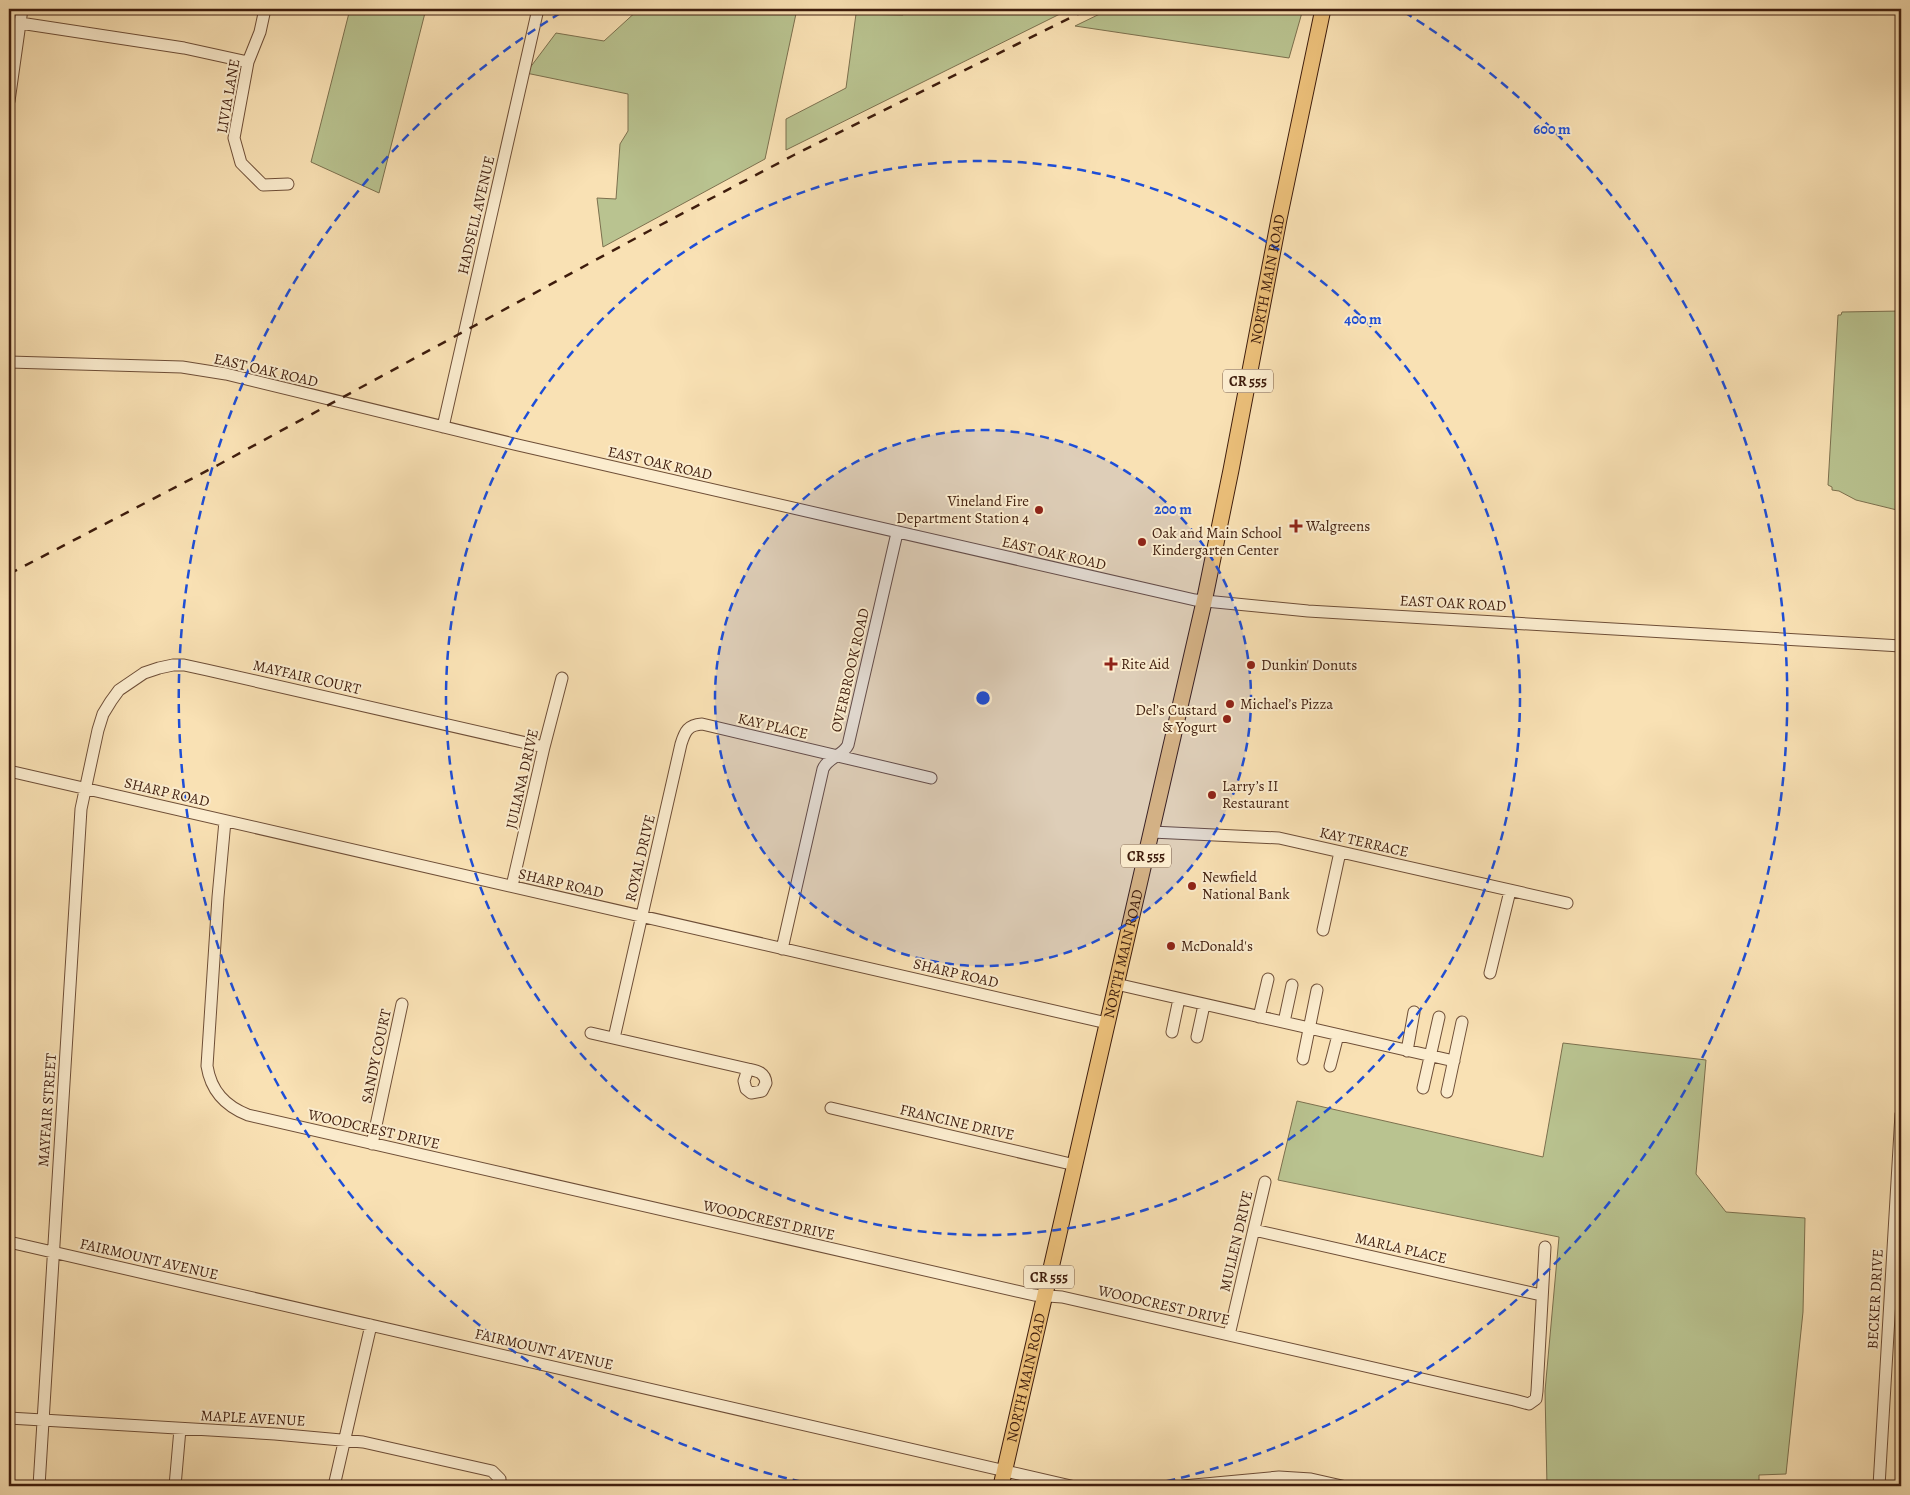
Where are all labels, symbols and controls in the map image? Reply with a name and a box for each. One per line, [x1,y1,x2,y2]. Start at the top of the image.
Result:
street label: LIVIA LANE [212,57,244,135]
text: 600 m [1533,119,1571,139]
street label: HADSELL AVENUE [453,154,499,276]
street label: NORTH MAIN ROAD [1245,212,1290,346]
text: 400 m [1344,309,1382,329]
street label: EAST OAK ROAD [212,348,320,392]
road number: CR 555 [1223,370,1273,392]
street label: EAST OAK ROAD [606,441,714,485]
place label: Vineland Fire Department Station 4 [896,491,1029,528]
text: 200 m [1154,499,1192,519]
marker: Vineland Fire Department Station 4 [1033,504,1045,516]
place label: Walgreens [1305,516,1370,536]
marker: Walgreens [1290,520,1302,532]
place label: Oak and Main School Kindergarten Center [1152,523,1282,560]
street label: EAST OAK ROAD [1000,531,1108,575]
marker: Oak and Main School Kindergarten Center [1136,536,1148,548]
street label: EAST OAK ROAD [1399,590,1507,616]
street label: OVERBROOK ROAD [826,606,874,734]
place label: Rite Aid [1121,654,1171,674]
street label: MAYFAIR COURT [251,655,364,699]
place label: Dunkin' Donuts [1261,655,1357,675]
marker: Rite Aid [1105,658,1117,670]
marker: Dunkin' Donuts [1245,659,1257,671]
centre of rings [974,689,992,707]
place label: Michael’s Pizza [1240,694,1333,714]
marker: Michael’s Pizza [1224,698,1236,710]
place label: Del’s Custard & Yogurt [1135,700,1218,737]
street label: KAY PLACE [736,708,810,744]
marker: Del’s Custard & Yogurt [1221,713,1233,725]
street label: JULIANA DRIVE [501,727,543,831]
street label: SHARP ROAD [122,772,212,812]
place label: Larry’s II Restaurant [1222,776,1289,813]
marker: Larry’s II Restaurant [1206,789,1218,801]
street label: ROYAL DRIVE [620,812,660,904]
street label: KAY TERRACE [1318,822,1410,862]
road number: CR 555 [1121,844,1171,868]
street label: SHARP ROAD [516,863,606,903]
place label: Newfield National Bank [1202,867,1290,904]
marker: Newfield National Bank [1186,880,1198,892]
street label: NORTH MAIN ROAD [1099,887,1148,1020]
place label: McDonald's [1181,936,1253,956]
marker: McDonald's [1165,940,1177,952]
street label: SHARP ROAD [911,953,1001,993]
street label: SANDY COURT [356,1006,396,1105]
street label: MAYFAIR STREET [33,1052,61,1168]
street label: FRANCINE DRIVE [898,1099,1016,1145]
street label: WOODCREST DRIVE [305,1104,442,1154]
street label: MULLEN DRIVE [1215,1188,1257,1294]
street label: WOODCREST DRIVE [700,1195,837,1245]
street label: MARLA PLACE [1353,1228,1449,1268]
street label: FAIRMOUNT AVENUE [78,1233,220,1285]
street label: BECKER DRIVE [1862,1248,1888,1350]
road number: CR 555 [1024,1266,1074,1288]
street label: WOODCREST DRIVE [1095,1280,1232,1330]
street label: NORTH MAIN ROAD [1001,1311,1050,1444]
street label: FAIRMOUNT AVENUE [473,1323,615,1375]
street label: MAPLE AVENUE [200,1405,306,1431]

